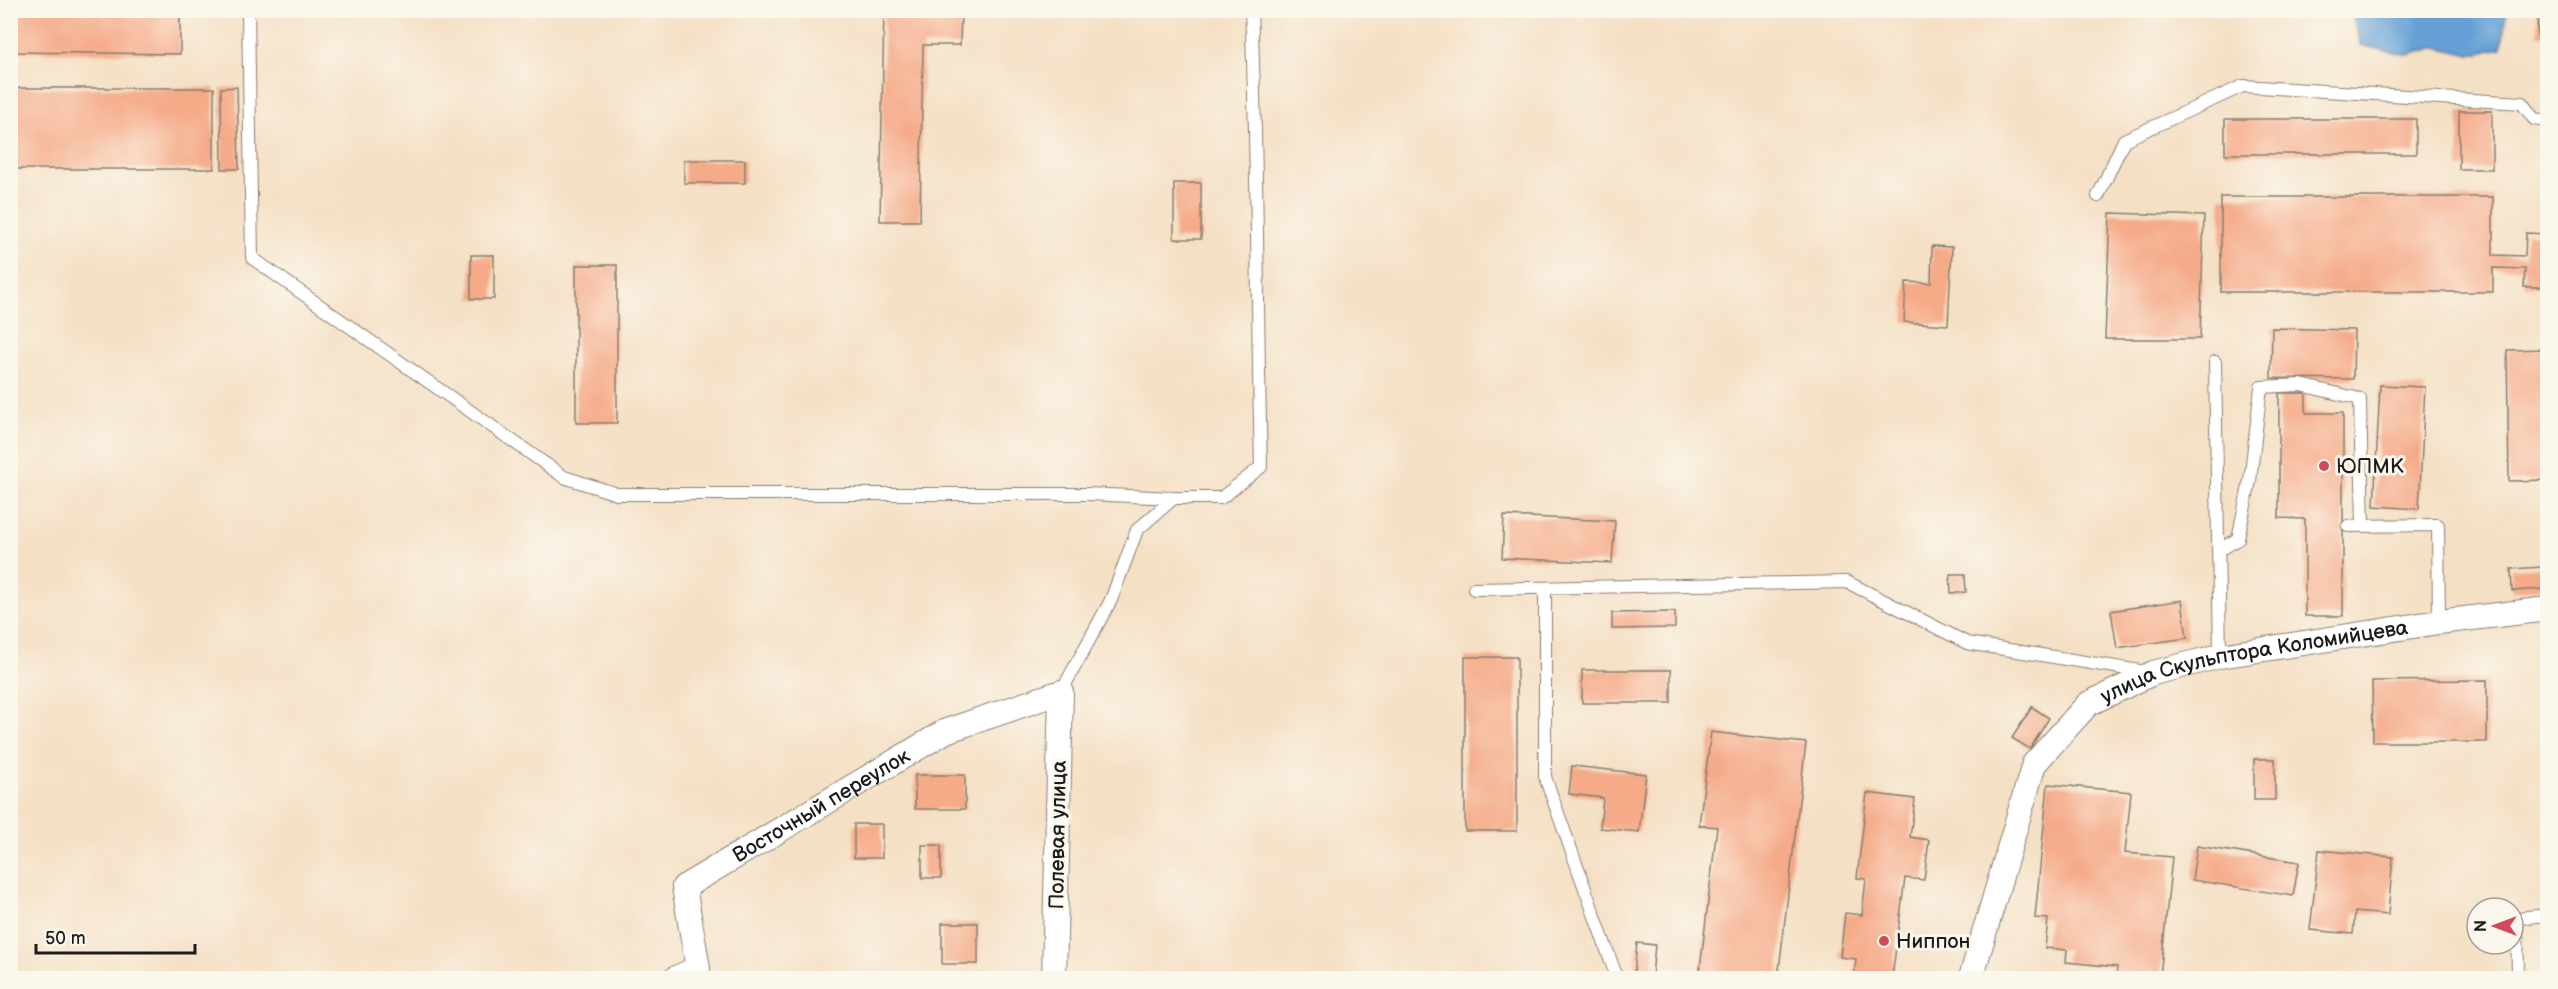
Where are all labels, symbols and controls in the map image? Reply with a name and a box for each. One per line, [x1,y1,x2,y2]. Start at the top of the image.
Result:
place label: ЮПМК [2336,454,2404,479]
marker: ЮПМК [2317,459,2331,473]
street label: улица Скульптора Коломийцева [2096,614,2410,709]
street label: Восточный переулок [728,743,914,868]
street label: Полевая улица [1044,760,1072,910]
north arrow [2465,896,2525,956]
scale bar [36,917,195,955]
text: N [2472,920,2491,932]
text: 50 m [45,928,86,949]
place label: Ниппон [1896,929,1970,954]
marker: Ниппон [1877,934,1891,948]

